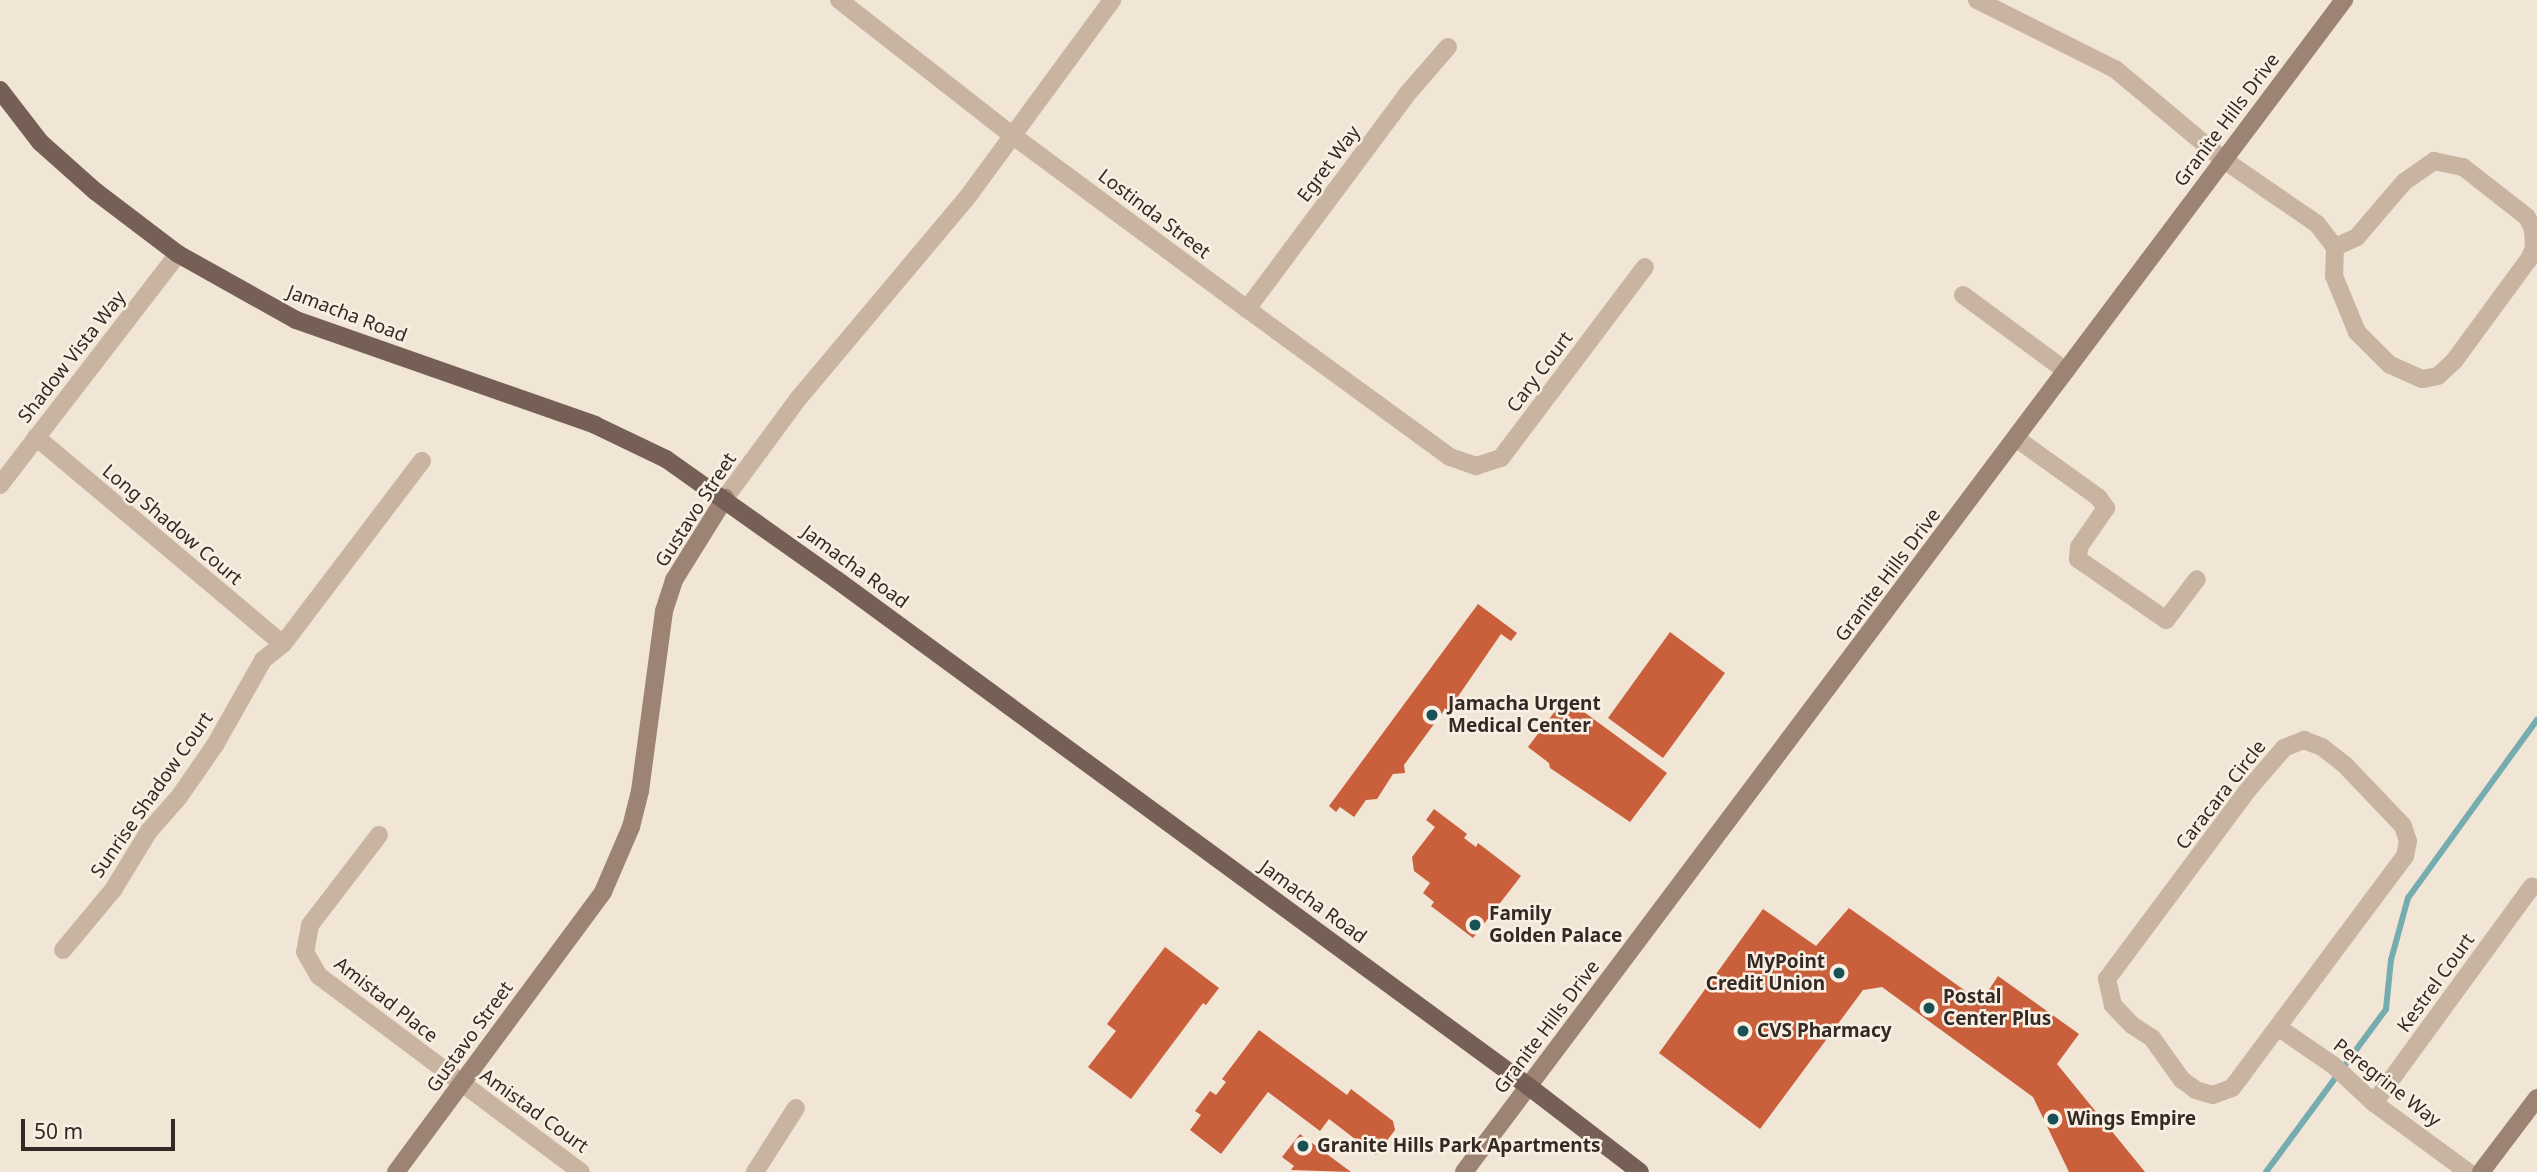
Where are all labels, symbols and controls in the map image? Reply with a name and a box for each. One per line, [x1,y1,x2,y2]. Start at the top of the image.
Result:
street label: Granite Hills Drive [2169,49,2285,191]
street label: Egret Way [1293,121,1365,207]
street label: Lostinda Street [1093,164,1215,264]
street label: Jamacha Road [284,281,410,347]
street label: Shadow Vista Way [13,287,131,427]
street label: Cary Court [1502,327,1578,417]
street label: Gustavo Street [651,449,741,571]
street label: Long Shadow Court [98,460,246,590]
street label: Granite Hills Drive [1830,504,1946,646]
street label: Jamacha Road [797,521,913,613]
place label: Jamacha Urgent Medical Center [1448,693,1601,737]
marker: Jamacha Urgent Medical Center [1422,705,1442,725]
street label: Sunrise Shadow Court [86,708,218,882]
street label: Caracara Circle [2171,736,2271,854]
street label: Jamacha Road [1255,856,1371,948]
place label: Family Golden Palace [1489,903,1622,947]
marker: Family Golden Palace [1467,917,1483,933]
street label: Kestrel Court [2393,929,2479,1037]
place label: MyPoint Credit Union [1706,951,1825,995]
street label: Amistad Place [330,953,442,1047]
street label: Granite Hills Drive [1489,956,1605,1098]
marker: MyPoint Credit Union [1831,965,1847,981]
street label: Gustavo Street [422,977,518,1097]
place label: Postal Center Plus [1943,986,2051,1030]
marker: Postal Center Plus [1921,1000,1937,1016]
place label: CVS Pharmacy [1757,1020,1892,1042]
marker: CVS Pharmacy [1735,1023,1751,1039]
street label: Peregrine Way [2329,1034,2445,1132]
street label: Amistad Court [476,1064,592,1158]
scale bar [24,1106,178,1150]
place label: Wings Empire [2067,1108,2196,1130]
marker: Wings Empire [2045,1111,2061,1127]
text: 50 m [34,1117,83,1145]
place label: Granite Hills Park Apartments [1317,1135,1600,1157]
marker: Granite Hills Park Apartments [1295,1138,1311,1154]

